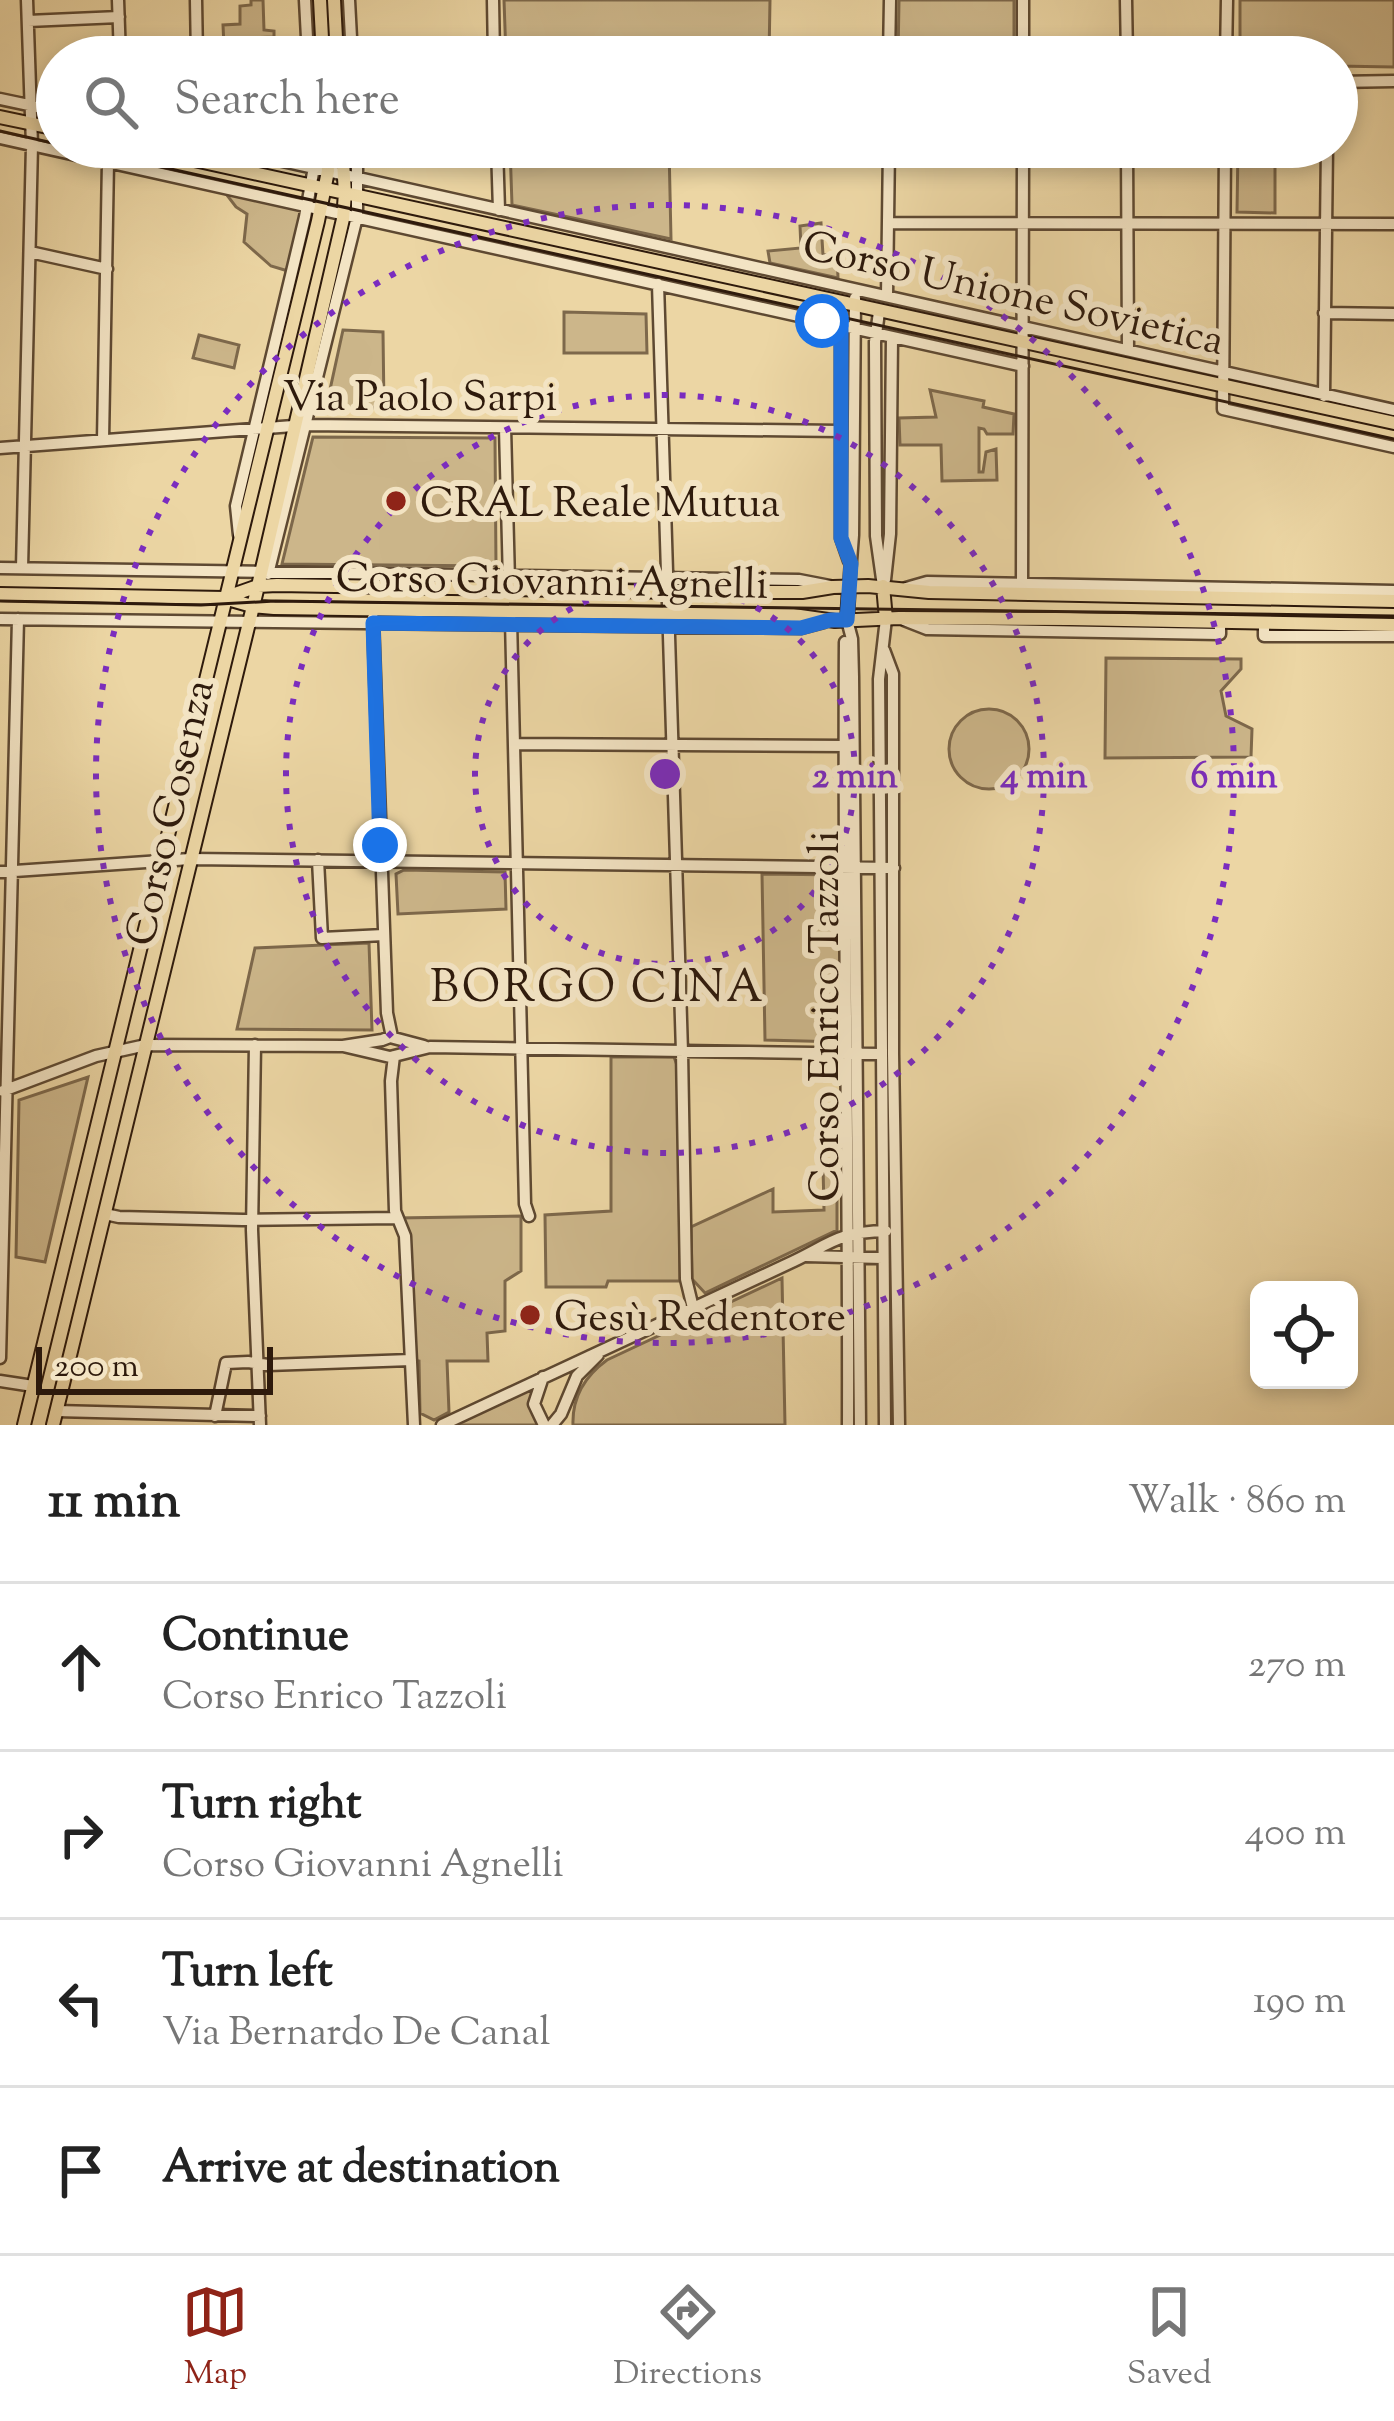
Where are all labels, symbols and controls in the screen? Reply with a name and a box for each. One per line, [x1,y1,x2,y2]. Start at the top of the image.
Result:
search box [36,36,1358,168]
icon: search [78,69,144,135]
text: Search here [174,70,400,135]
street label: Corso Unione Sovietica [796,218,1229,374]
route start [795,294,849,348]
street label: Via Paolo Sarpi [283,370,557,430]
place label: CRAL Reale Mutua [420,476,780,536]
marker: CRAL Reale Mutua [383,488,409,514]
street label: Corso Giovanni Agnelli [335,550,769,618]
street label: Corso Cosenza [113,674,233,952]
text: 2 min [812,752,899,804]
text: 4 min [999,752,1088,804]
text: 6 min [1191,752,1278,804]
centre of rings [644,753,686,795]
route end [353,818,407,872]
street label: Corso Enrico Tazzoli [798,830,858,1202]
district label: BORGO CINA [430,958,766,1023]
map controls [1250,1281,1358,1389]
button: locate [1250,1281,1358,1389]
place label: Gesù Redentore [554,1290,846,1350]
marker: Gesù Redentore [517,1302,543,1328]
scale bar [36,1341,273,1394]
text: 200 m [54,1344,139,1392]
text: 11 min [48,1467,180,1540]
text: Walk · 860 m [1128,1475,1346,1531]
text: Continue [162,1606,349,1671]
icon: ahead [48,1634,114,1700]
text: 270 m [1248,1639,1346,1695]
text: Corso Enrico Tazzoli [162,1671,507,1727]
text: Turn right [162,1774,361,1839]
icon: right [48,1802,114,1868]
text: 400 m [1245,1807,1346,1863]
text: Corso Giovanni Agnelli [162,1839,564,1895]
text: Turn left [162,1942,333,2007]
icon: left [48,1970,114,2036]
text: 190 m [1253,1975,1346,2031]
text: Via Bernardo De Canal [162,2007,550,2063]
icon: arrive [48,2138,114,2204]
text: Arrive at destination [162,2138,560,2203]
tab: Map [182,2279,248,2399]
tab: Directions [613,2279,762,2399]
tab: Saved [1127,2279,1212,2399]

